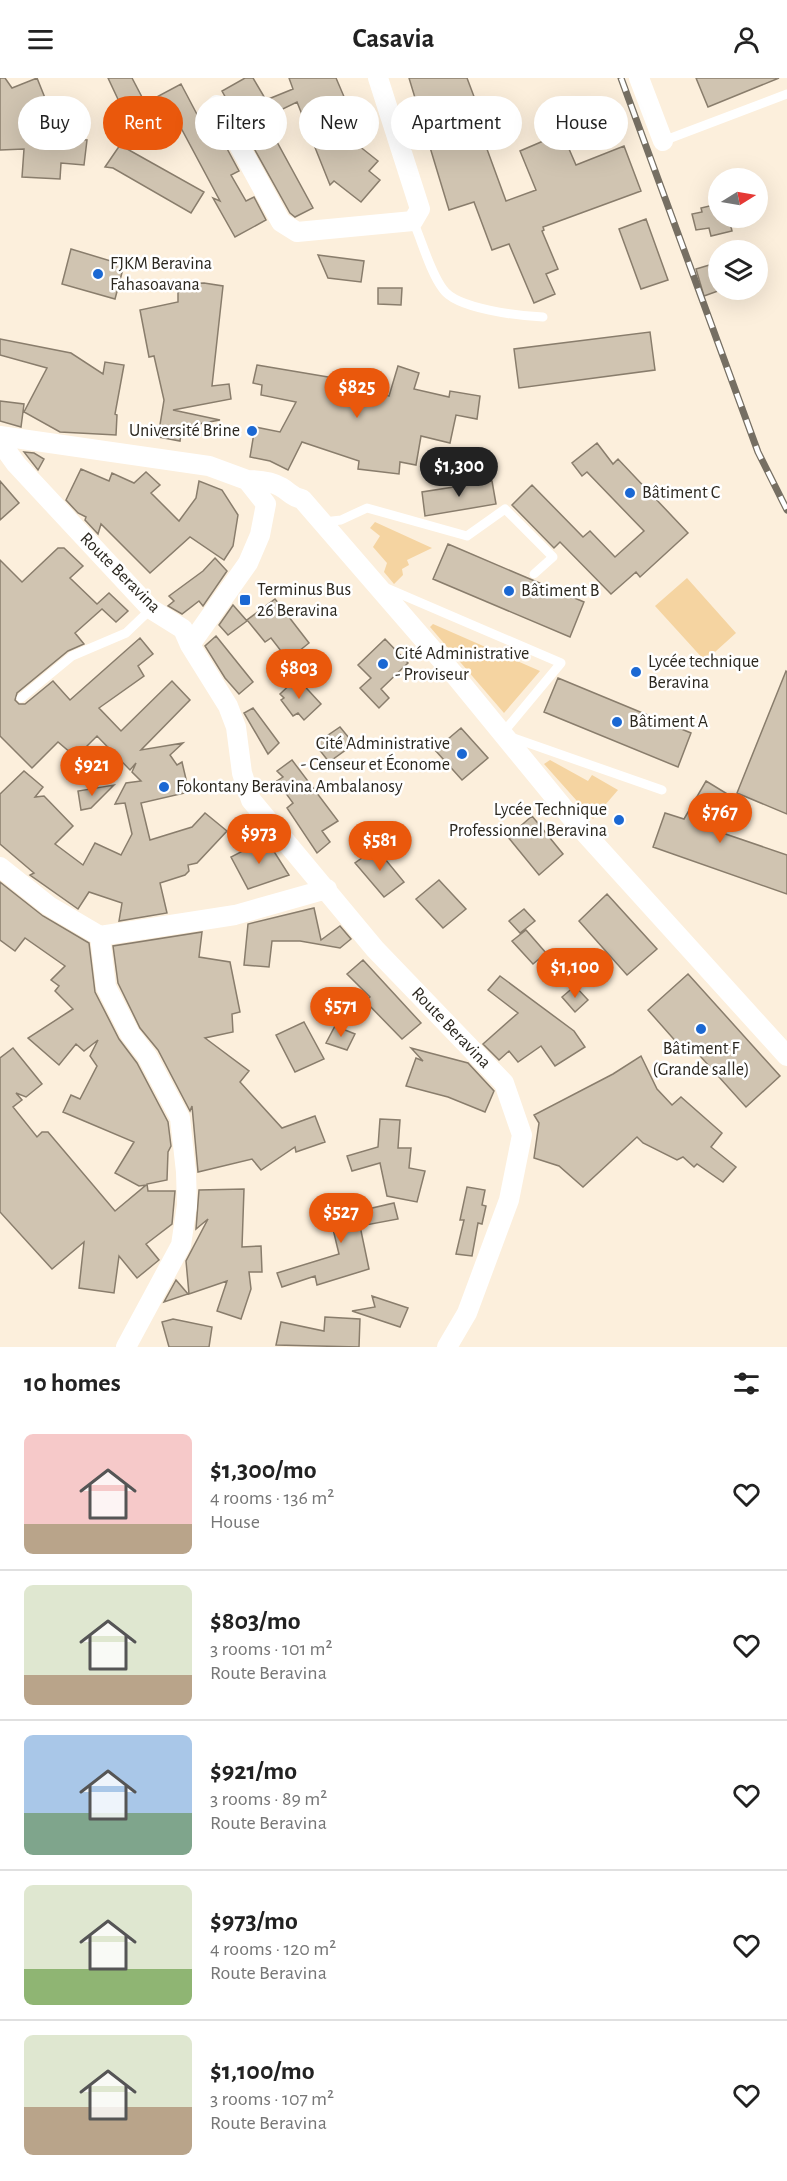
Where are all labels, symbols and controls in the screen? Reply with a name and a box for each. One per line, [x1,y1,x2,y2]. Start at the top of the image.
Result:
icon: menu [24,23,57,56]
icon: person [730,23,763,56]
text: Casavia [352,25,435,52]
chip: Buy [18,96,91,150]
chip: Rent [103,96,183,150]
chip: Filters [195,96,287,150]
chip: New [299,96,379,150]
chip: Apartment [391,96,522,150]
chip: House [534,96,628,150]
north arrow [708,168,768,228]
map controls [708,168,768,300]
button: layers [708,240,768,300]
place label: FJKM Beravina Fahasoavana [110,255,212,294]
marker: FJKM Beravina Fahasoavana [91,267,105,281]
pin: $825 [321,368,393,419]
text: $825 [339,377,375,397]
place label: Université Brine [129,422,240,440]
marker: Université Brine [245,424,259,438]
pin: $1,300 [410,447,508,498]
text: $1,300 [434,456,484,476]
place label: Bâtiment C [642,484,720,502]
marker: Bâtiment C [623,486,637,500]
street label: Route Beravina [76,529,164,617]
place label: Terminus Bus 26 Beravina [257,581,351,620]
place label: Bâtiment B [521,582,599,600]
marker: Bâtiment B [502,584,516,598]
marker: Terminus Bus 26 Beravina [238,593,252,607]
place label: Cité Administrative - Proviseur [395,645,529,684]
pin: $803 [263,649,335,700]
place label: Lycée technique Beravina [648,653,759,692]
marker: Cité Administrative - Proviseur [376,657,390,671]
text: $803 [280,658,318,678]
marker: Lycée technique Beravina [629,665,643,679]
place label: Bâtiment A [629,713,709,731]
marker: Bâtiment A [610,715,624,729]
place label: Cité Administrative - Censeur et Économe [301,735,450,774]
pin: $921 [56,746,128,797]
marker: Cité Administrative - Censeur et Économe [455,747,469,761]
text: $921 [74,755,110,775]
place label: Fokontany Beravina Ambalanosy [176,778,403,796]
marker: Fokontany Beravina Ambalanosy [157,780,171,794]
pin: $767 [684,793,756,844]
place label: Lycée Technique Professionnel Beravina [449,801,607,840]
text: $767 [702,802,738,822]
marker: Lycée Technique Professionnel Beravina [612,813,626,827]
pin: $973 [223,814,295,865]
pin: $581 [344,821,416,872]
text: $973 [241,823,277,843]
text: $581 [363,830,397,850]
pin: $1,100 [526,948,624,999]
text: $1,100 [551,957,599,977]
street label: Route Beravina [408,984,494,1072]
pin: $571 [305,987,377,1038]
text: $571 [324,996,358,1016]
marker: Bâtiment F (Grande salle) [694,1022,708,1036]
place label: Bâtiment F (Grande salle) [653,1040,749,1079]
pin: $527 [305,1193,377,1244]
text: $527 [323,1202,359,1222]
icon: filters [730,1367,763,1400]
text: 10 homes [24,1370,121,1396]
text: $1,300/mo [210,1457,317,1483]
icon: home [72,1458,144,1530]
icon: heart [730,1478,763,1511]
text: 4 rooms · 136 m² [210,1488,334,1508]
text: House [210,1512,260,1532]
text: $803/mo [210,1608,300,1634]
icon: home [72,1609,144,1681]
icon: heart [730,1629,763,1662]
text: 3 rooms · 101 m² [210,1639,333,1659]
text: Route Beravina [210,1663,327,1683]
text: $921/mo [210,1758,297,1784]
icon: home [72,1759,144,1831]
icon: heart [730,1779,763,1812]
text: 3 rooms · 89 m² [210,1789,327,1809]
text: Route Beravina [210,1813,327,1833]
text: $973/mo [210,1908,298,1934]
icon: home [72,1909,144,1981]
icon: heart [730,1929,763,1962]
text: 4 rooms · 120 m² [210,1939,336,1959]
text: Route Beravina [210,1963,327,1983]
text: $1,100/mo [210,2058,315,2084]
icon: home [72,2059,144,2131]
icon: heart [730,2079,763,2112]
text: 3 rooms · 107 m² [210,2089,334,2109]
text: Route Beravina [210,2113,327,2133]

